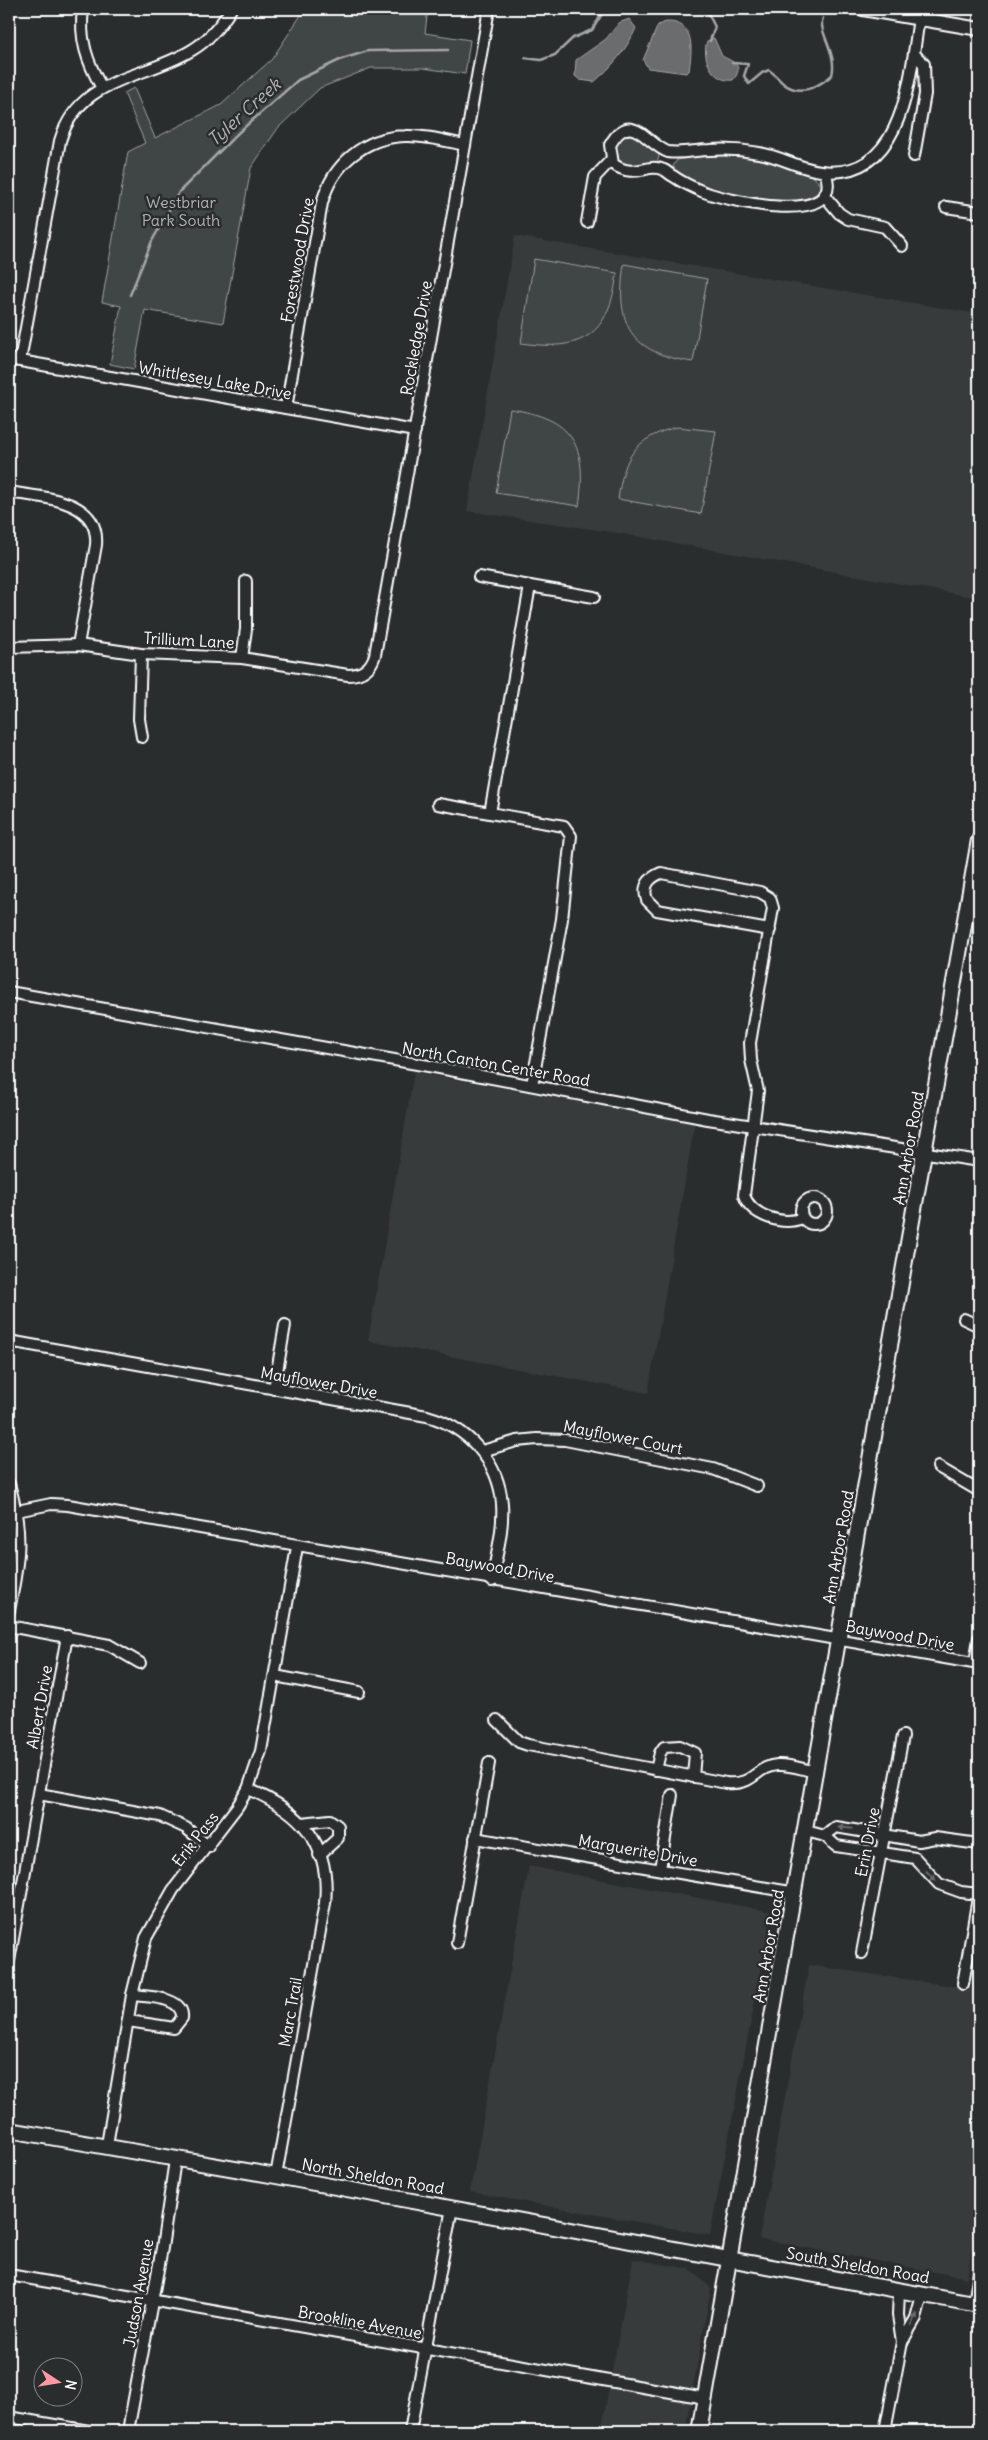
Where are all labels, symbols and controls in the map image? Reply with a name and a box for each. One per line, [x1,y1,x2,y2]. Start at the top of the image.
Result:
water label: Tyler Creek [203,72,287,151]
park label: Westbriar Park South [142,192,220,230]
street label: Forestwood Drive [276,196,318,324]
street label: Rockledge Drive [396,279,436,397]
street label: Whittlesey Lake Drive [137,357,293,403]
street label: Trillium Lane [143,628,235,652]
street label: North Canton Center Road [400,1038,592,1090]
street label: Ann Arbor Road [888,1090,928,1206]
street label: Mayflower Drive [259,1362,379,1402]
street label: Mayflower Court [562,1416,685,1458]
street label: Ann Arbor Road [818,1489,858,1605]
street label: Baywood Drive [444,1548,556,1586]
street label: Baywood Drive [844,1616,956,1654]
street label: Albert Drive [22,1663,56,1751]
street label: Erin Drive [850,1806,884,1878]
street label: Erik Pass [167,1807,223,1871]
one-way arrow [837,1824,853,1832]
street label: Marguerite Drive [577,1830,699,1870]
one-way arrow [925,1870,937,1882]
street label: Ann Arbor Road [748,1888,788,2004]
street label: Marc Trail [274,1976,306,2048]
street label: North Sheldon Road [300,2154,446,2198]
street label: Judson Avenue [119,2237,157,2349]
street label: South Sheldon Road [785,2243,931,2287]
street label: Brookline Avenue [296,2301,424,2343]
one-way arrow [911,2312,919,2326]
north arrow [32,2358,82,2408]
text: N [61,2378,81,2391]

